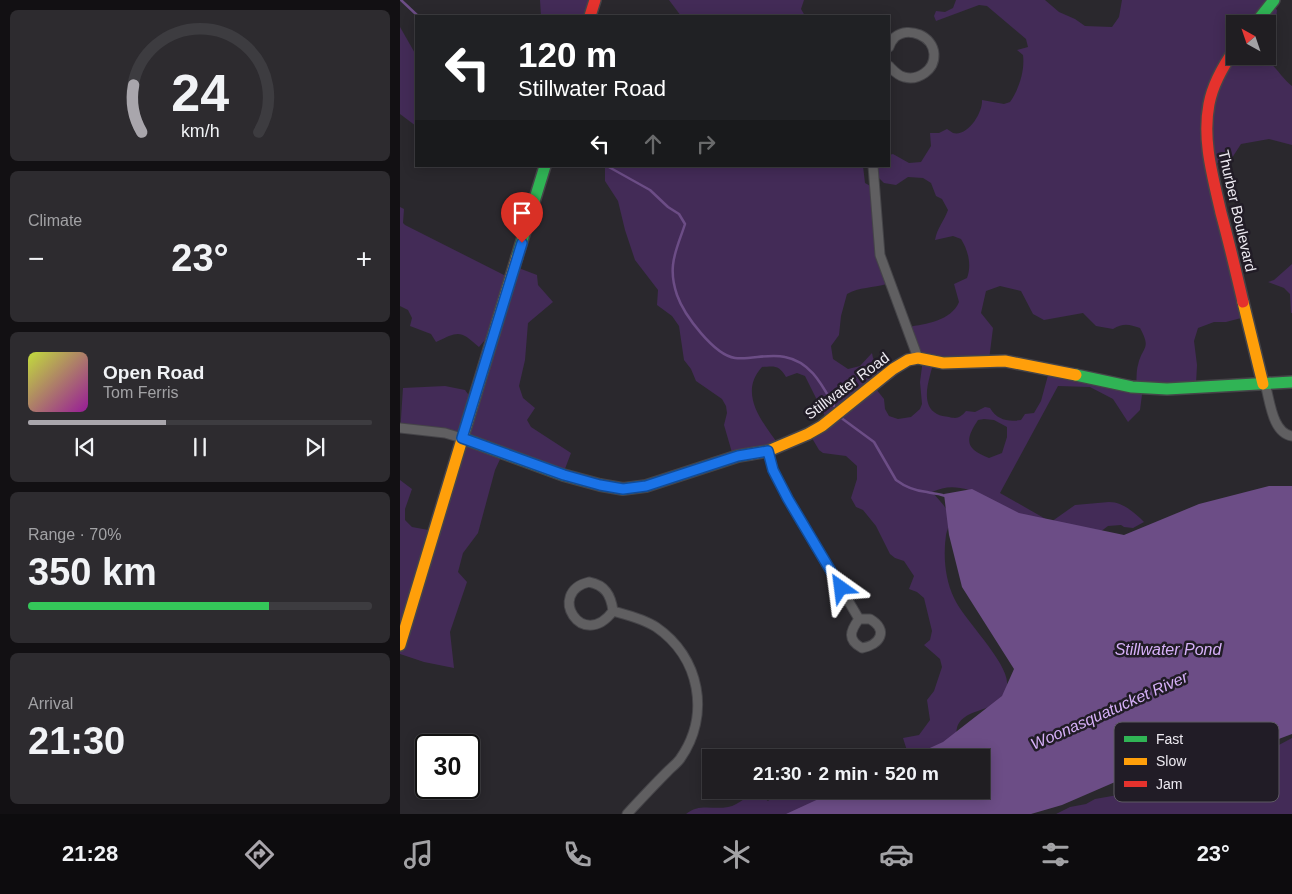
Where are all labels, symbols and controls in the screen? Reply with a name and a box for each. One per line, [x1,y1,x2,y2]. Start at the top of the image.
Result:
north arrow [1226,15,1276,65]
map controls [1226,15,1276,65]
icon: left [435,35,500,100]
text: 120 m [518,35,617,74]
text: 24 [171,64,229,122]
text: Stillwater Road [518,76,666,101]
text: km/h [181,121,219,141]
icon: left [586,130,614,158]
icon: ahead [639,130,667,158]
icon: right [692,130,720,158]
street label: Thurber Boulevard [1215,148,1260,273]
pin [501,192,543,243]
icon: arrive [508,199,536,227]
text: Climate [28,212,82,229]
text: 23° [171,237,229,279]
text: − [28,243,44,274]
text: + [356,243,372,274]
street label: Stillwater Road [801,348,892,423]
text: Open Road [103,362,204,383]
text: Tom Ferris [103,384,179,401]
icon: previous [71,433,99,461]
icon: pause [186,433,214,461]
icon: next [301,433,329,461]
text: Range · 70% [28,526,121,543]
text: 350 km [28,551,157,593]
position arrow [814,561,866,613]
water label: Stillwater Pond [1115,641,1222,658]
water label: Woonasquatucket River [1028,668,1191,753]
text: Arrival [28,695,73,712]
text: 21:30 [28,720,125,762]
legend [1114,722,1279,802]
text: Fast [1156,731,1183,747]
speed limit sign: 30 [415,734,480,799]
text: Slow [1156,753,1187,769]
text: 21:30 · 2 min · 520 m [753,763,939,784]
text: Jam [1156,776,1182,792]
icon: directions [242,837,277,872]
icon: music [401,837,436,872]
icon: phone [560,837,595,872]
icon: climate [719,837,754,872]
icon: car [879,837,914,872]
icon: filters [1038,837,1073,872]
text: 21:28 [62,841,118,866]
text: 23° [1197,841,1230,866]

